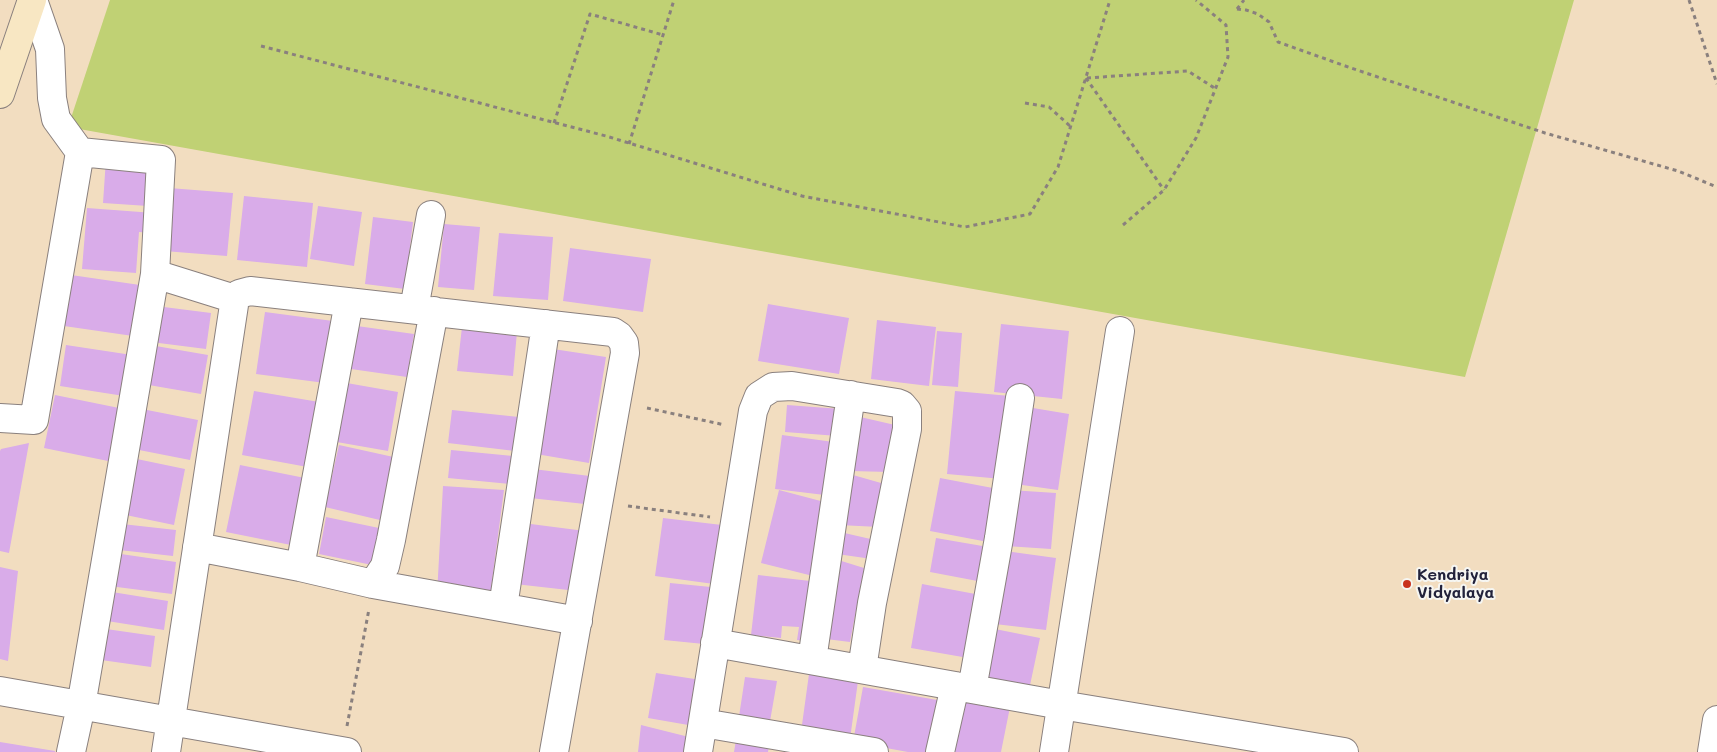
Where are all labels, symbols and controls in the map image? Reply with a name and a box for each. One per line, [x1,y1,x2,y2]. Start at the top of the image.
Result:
place label: Kendriya Vidyalaya [1417,565,1494,603]
marker: Kendriya Vidyalaya [1401,578,1413,590]

